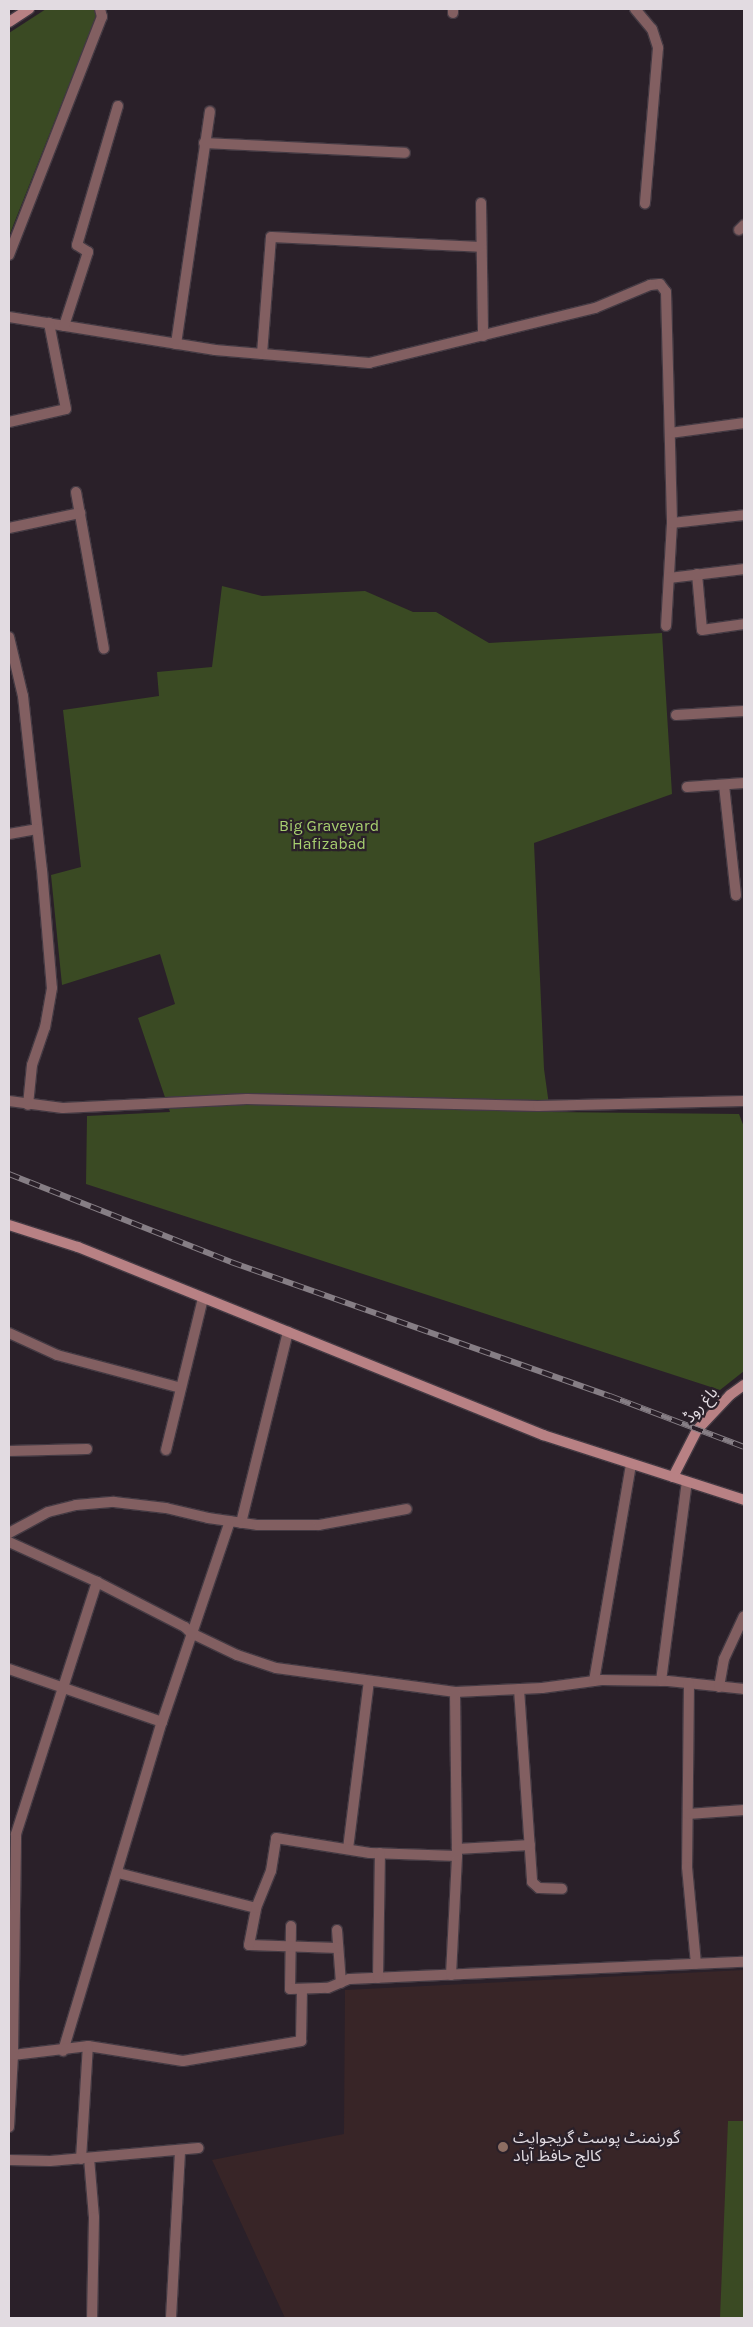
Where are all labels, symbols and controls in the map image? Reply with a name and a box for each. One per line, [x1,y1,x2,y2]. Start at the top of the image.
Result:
park label: Big Graveyard Hafizabad [279,816,379,854]
street label: باغ روڈ [680,1383,722,1427]
place label: گورنمنٹ پوسٹ گریجوایٹ کالج حافظ آباد [513,2128,680,2166]
marker: گورنمنٹ پوسٹ گریجوایٹ کالج حافظ آباد [497,2141,509,2153]

